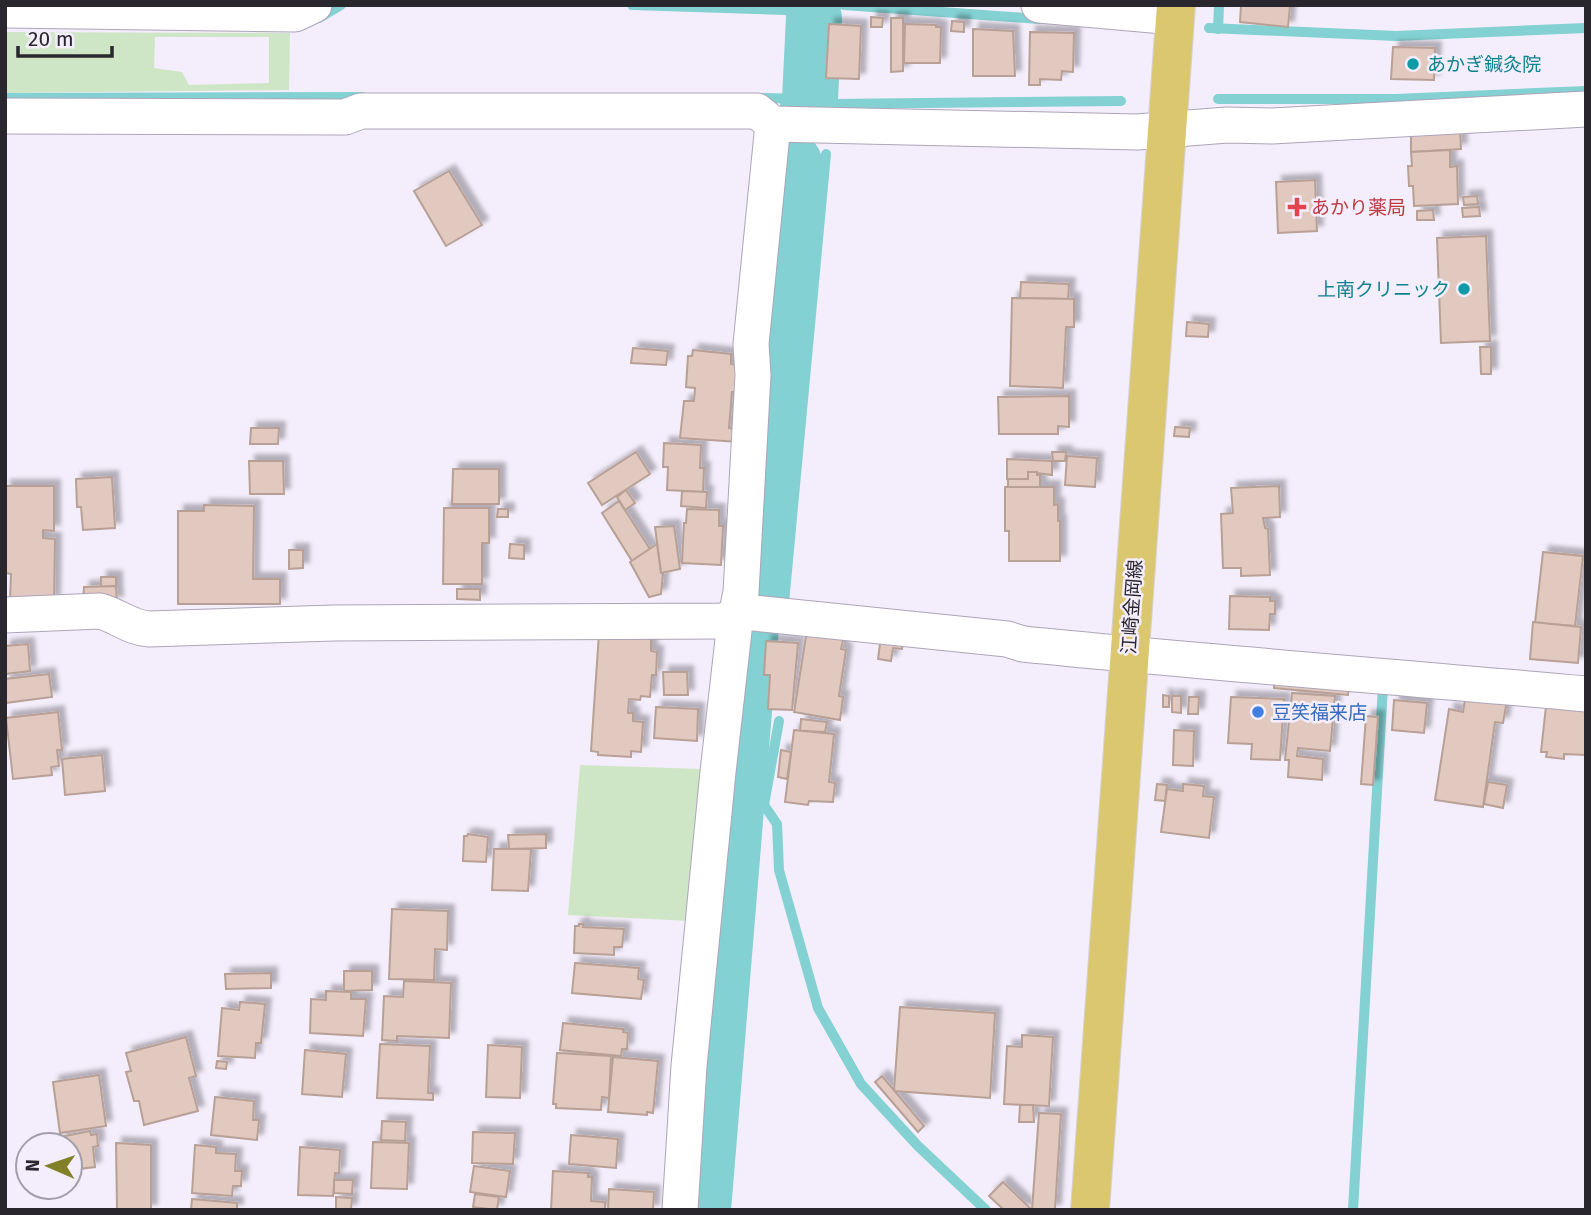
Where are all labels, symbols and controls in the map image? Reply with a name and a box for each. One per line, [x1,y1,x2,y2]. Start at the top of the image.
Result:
scale bar [18,14,112,58]
text: 20 m [28,26,74,52]
place label: あかぎ鍼灸院 [1427,53,1541,76]
marker: あかぎ鍼灸院 [1405,56,1421,72]
place label: あかり薬局 [1311,196,1406,219]
marker: あかり薬局 [1289,199,1305,215]
place label: 上南クリニック [1317,278,1450,301]
marker: 上南クリニック [1456,281,1472,297]
street label: 江崎金岡線 [1117,559,1147,655]
place label: 豆笑福来店 [1272,701,1367,724]
marker: 豆笑福来店 [1250,704,1266,720]
north arrow [14,1131,84,1201]
text: N [21,1159,44,1172]

